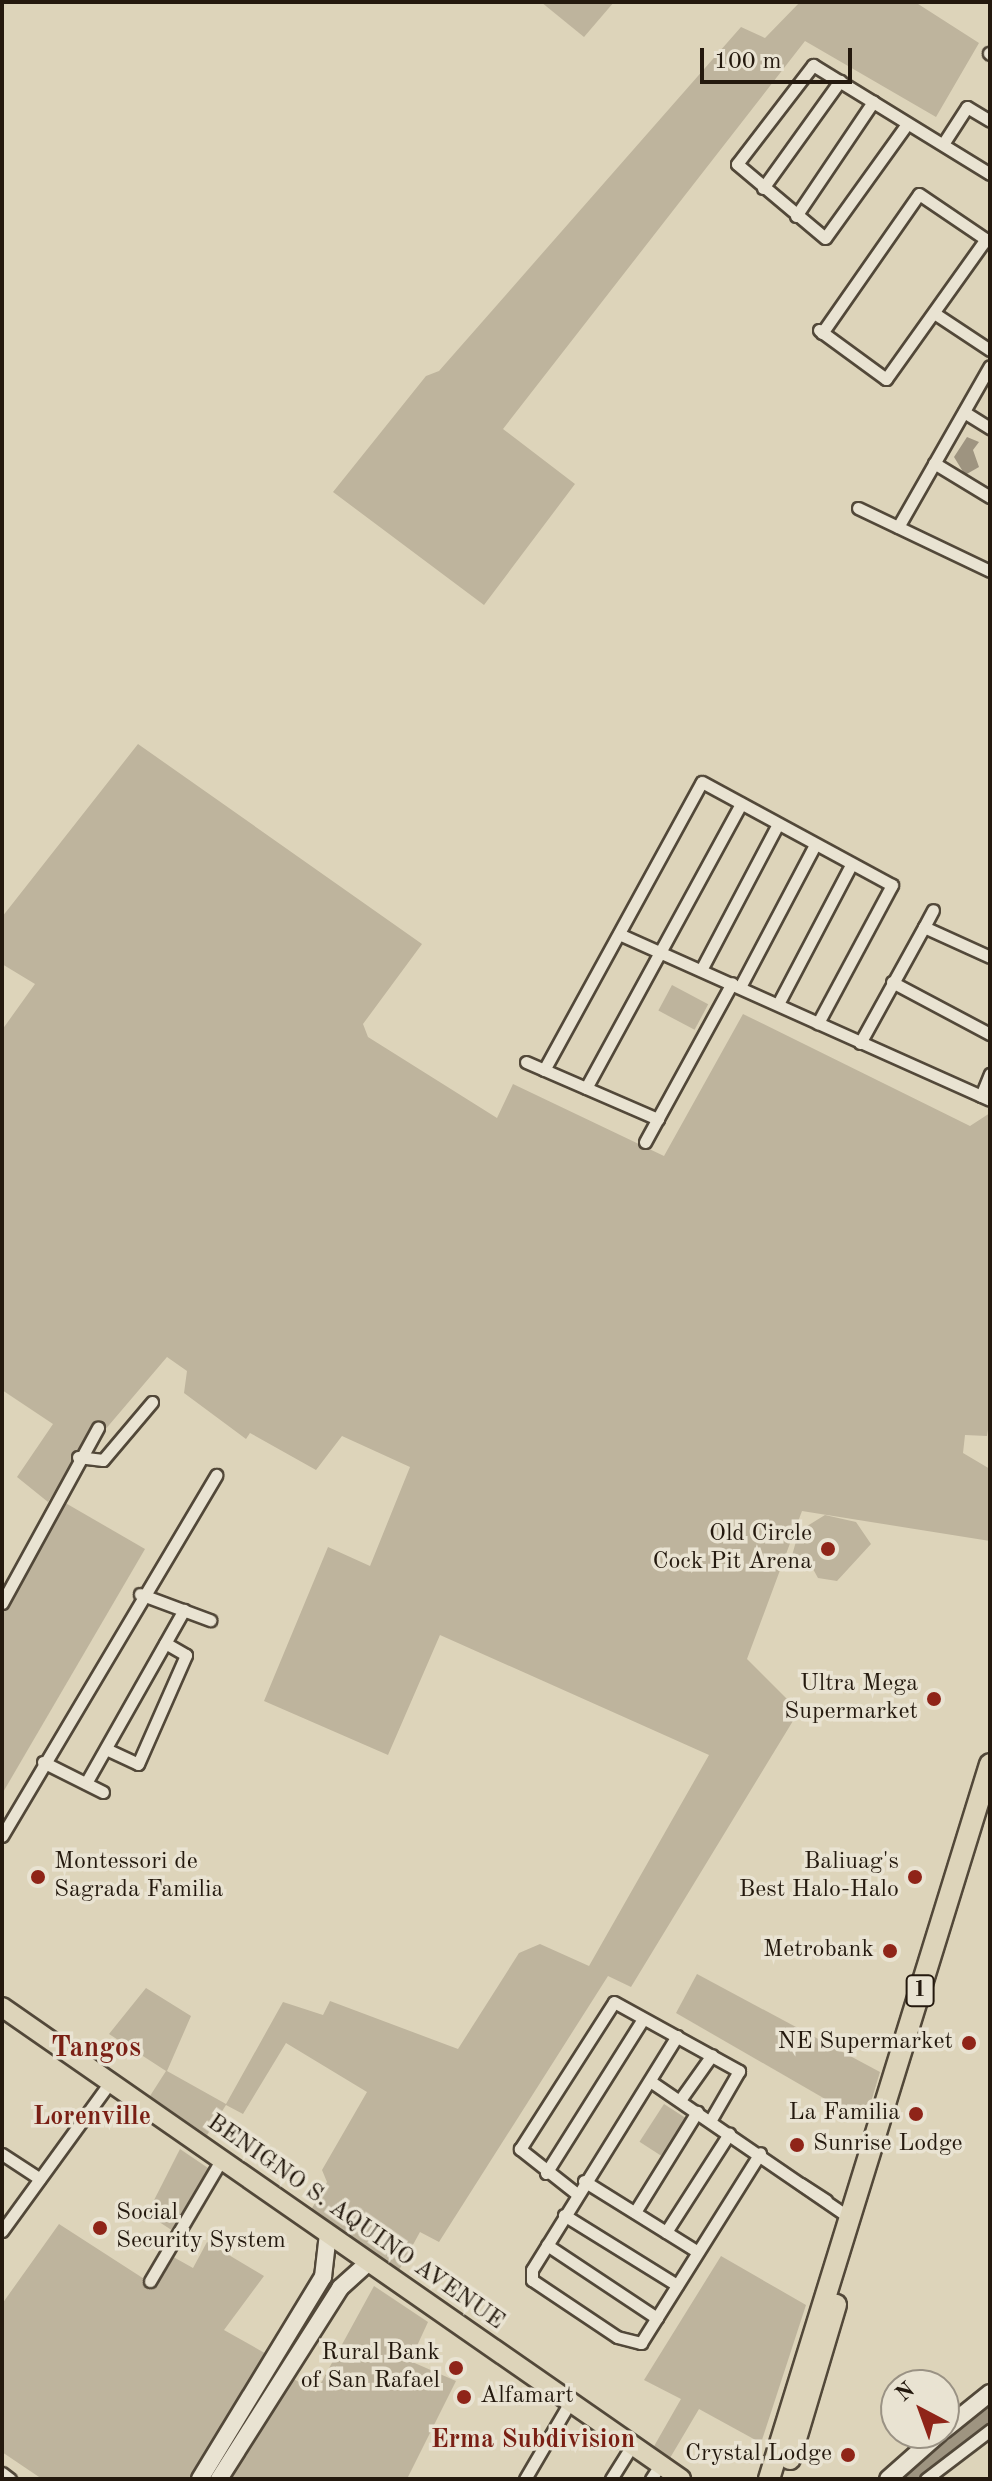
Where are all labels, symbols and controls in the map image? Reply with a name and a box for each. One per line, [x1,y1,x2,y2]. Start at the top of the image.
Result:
scale bar [704,32,856,82]
text: 100 m [714,50,782,74]
place label: Old Circle Cock Pit Arena [652,1521,812,1577]
marker: Old Circle Cock Pit Arena [819,1540,837,1558]
place label: Ultra Mega Supermarket [784,1671,918,1727]
marker: Ultra Mega Supermarket [925,1690,943,1708]
place label: Montessori de Sagrada Familia [54,1849,223,1905]
place label: Baliuag's Best Halo-Halo [739,1849,899,1905]
marker: Montessori de Sagrada Familia [29,1868,47,1886]
marker: Baliuag's Best Halo-Halo [906,1868,924,1886]
place label: Metrobank [763,1937,874,1965]
marker: Metrobank [881,1942,899,1960]
road number: 1 [904,1973,936,2009]
place label: NE Supermarket [778,2029,953,2057]
district label: Tangos [51,2032,141,2066]
marker: NE Supermarket [960,2034,978,2052]
place label: La Familia [788,2100,900,2128]
district label: Lorenville [33,2102,151,2134]
marker: La Familia [907,2105,925,2123]
street label: BENIGNO S. AQUINO AVENUE [201,2109,509,2337]
place label: Sunrise Lodge [813,2131,963,2159]
marker: Sunrise Lodge [788,2136,806,2154]
place label: Social Security System [116,2200,286,2256]
marker: Social Security System [91,2219,109,2237]
place label: Rural Bank of San Rafael [301,2340,440,2396]
marker: Rural Bank of San Rafael [447,2359,465,2377]
north arrow [880,2369,960,2449]
text: N [892,2379,919,2406]
place label: Alfamart [480,2383,574,2411]
marker: Alfamart [455,2388,473,2406]
district label: Erma Subdivision [431,2425,635,2457]
place label: Crystal Lodge [685,2441,832,2469]
marker: Crystal Lodge [839,2446,857,2464]

